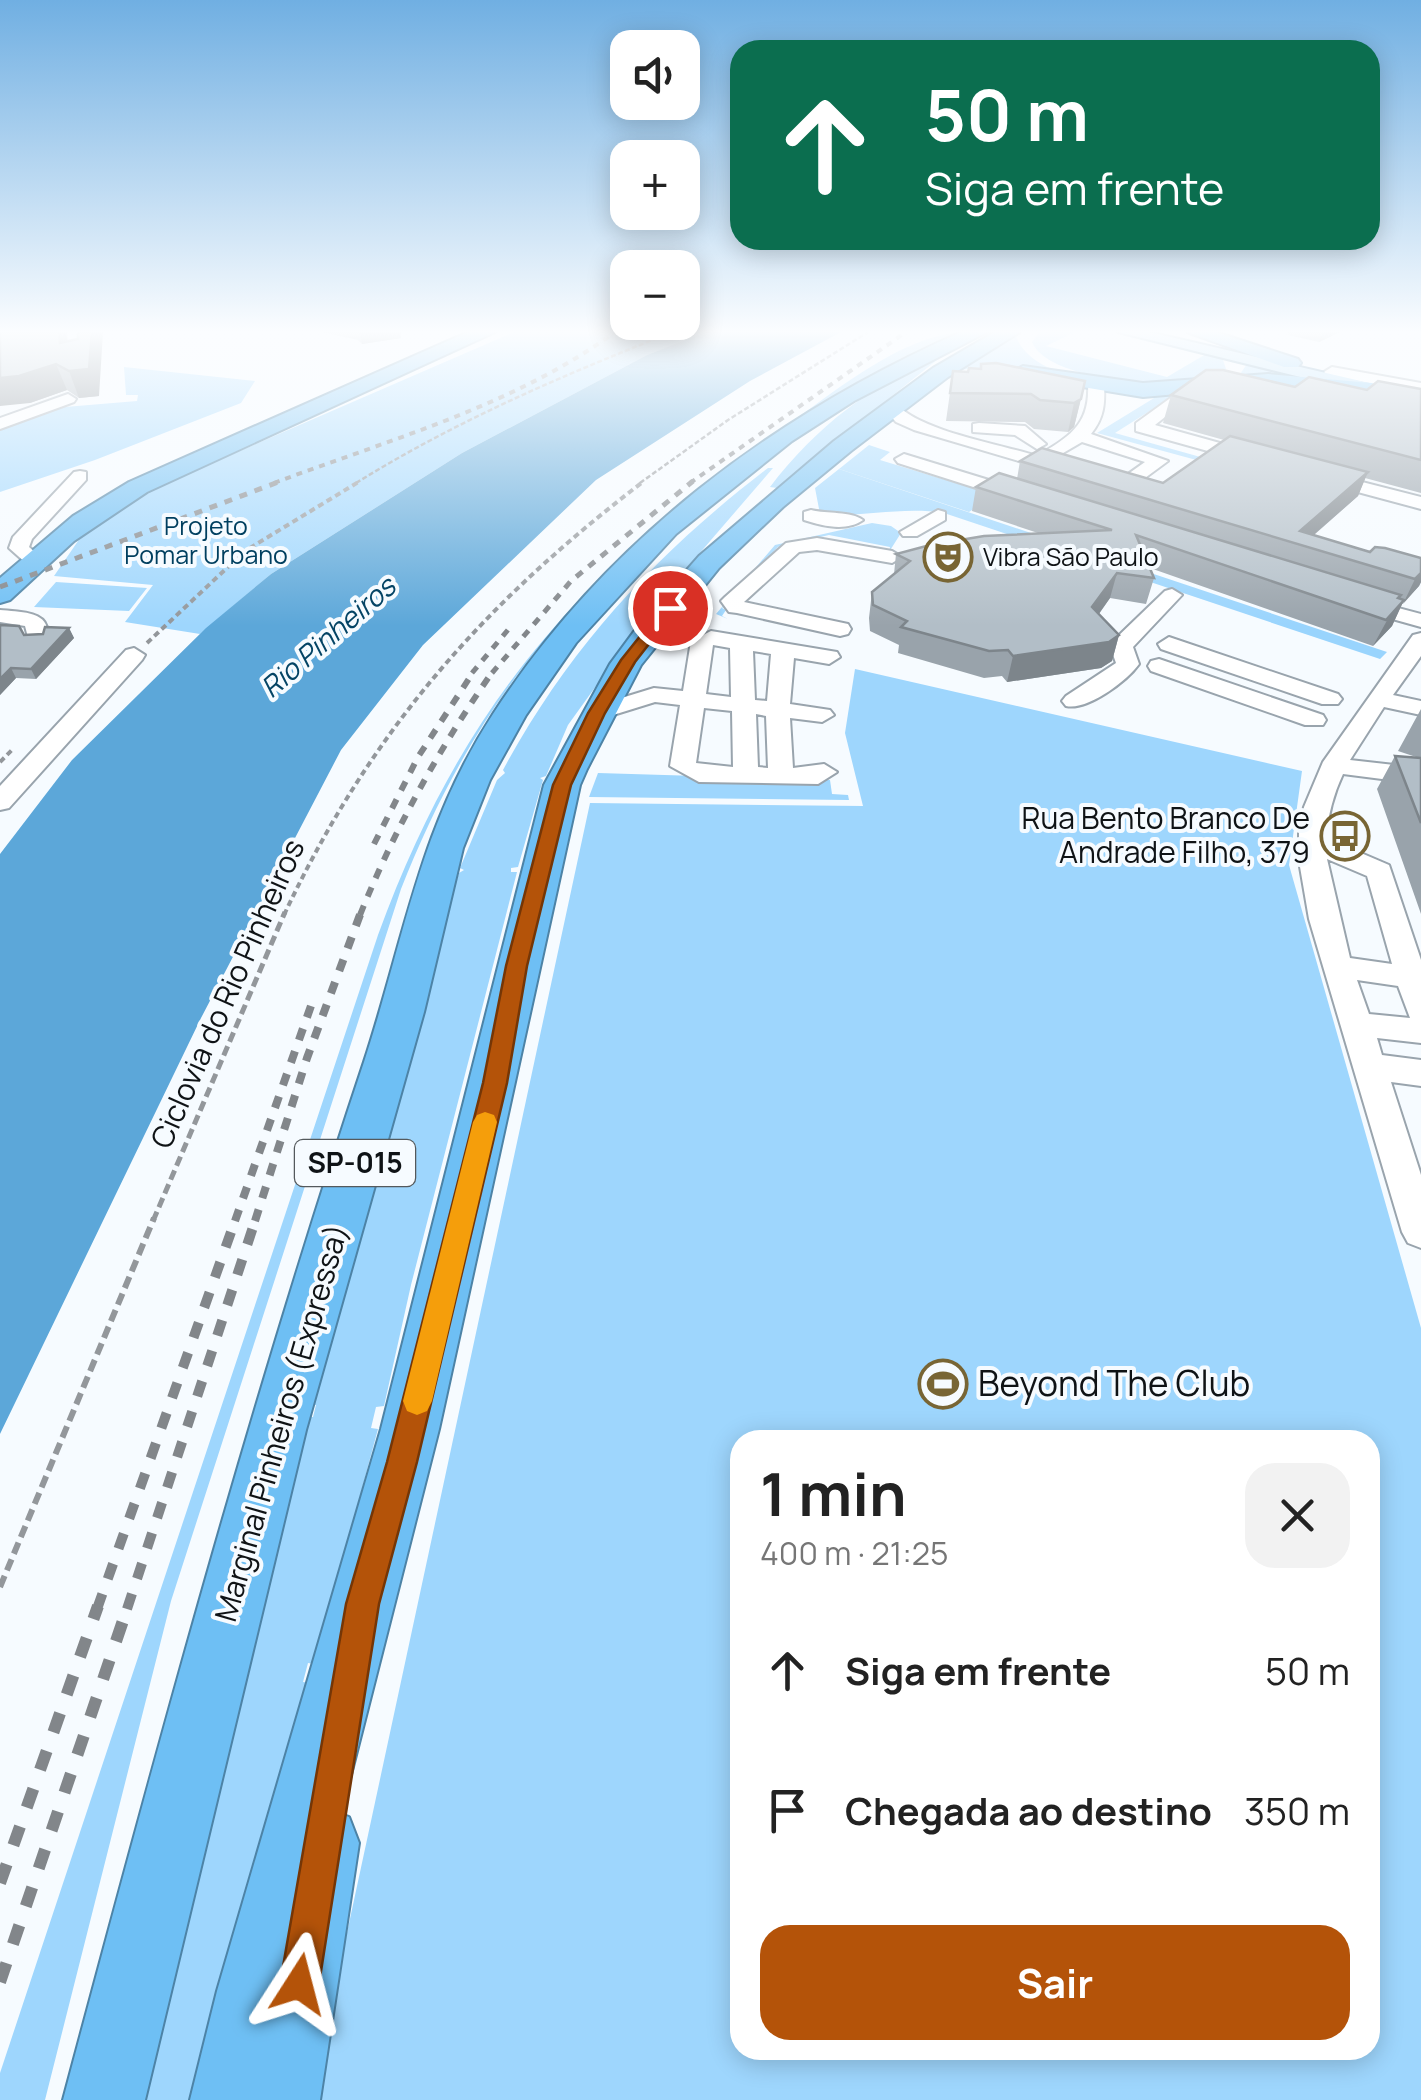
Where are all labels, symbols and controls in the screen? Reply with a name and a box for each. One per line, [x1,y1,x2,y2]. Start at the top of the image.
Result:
map controls [610,30,700,340]
button: sound [610,30,700,120]
text: 50 m [925,66,1089,162]
icon: ahead [760,80,890,210]
button: + [610,140,700,230]
text: Siga em frente [925,157,1224,219]
button: − [610,250,700,340]
park label: Projeto Pomar Urbano [124,508,288,572]
theatre icon: Vibra São Paulo [922,531,974,583]
place label: Vibra São Paulo [983,539,1159,574]
water label: Rio Pinheiros [252,566,405,705]
pin [628,566,713,651]
icon: arrive [643,581,698,636]
place label: Rua Bento Branco De Andrade Filho, 379 [1022,797,1310,872]
bus stop icon: Rua Bento Branco De Andrade Filho, 379 [1319,810,1371,862]
street label: Ciclovia do Rio Pinheiros [140,832,313,1154]
road number: SP-015 [295,1140,415,1186]
street label: Marginal Pinheiros (Expressa) [204,1219,357,1626]
sports icon: Beyond The Club [917,1358,969,1410]
place label: Beyond The Club [978,1359,1250,1407]
text: 1 min [760,1452,907,1534]
button: close [1245,1463,1350,1568]
text: 400 m · 21:25 [760,1531,949,1575]
icon: ahead [760,1643,815,1698]
text: Siga em frente [845,1644,1111,1696]
text: 50 m [1265,1644,1350,1696]
icon: arrive [760,1783,815,1838]
text: Chegada ao destino [845,1784,1212,1836]
text: 350 m [1244,1784,1350,1836]
button: Sair [760,1925,1350,2040]
position arrow [247,1932,351,2036]

